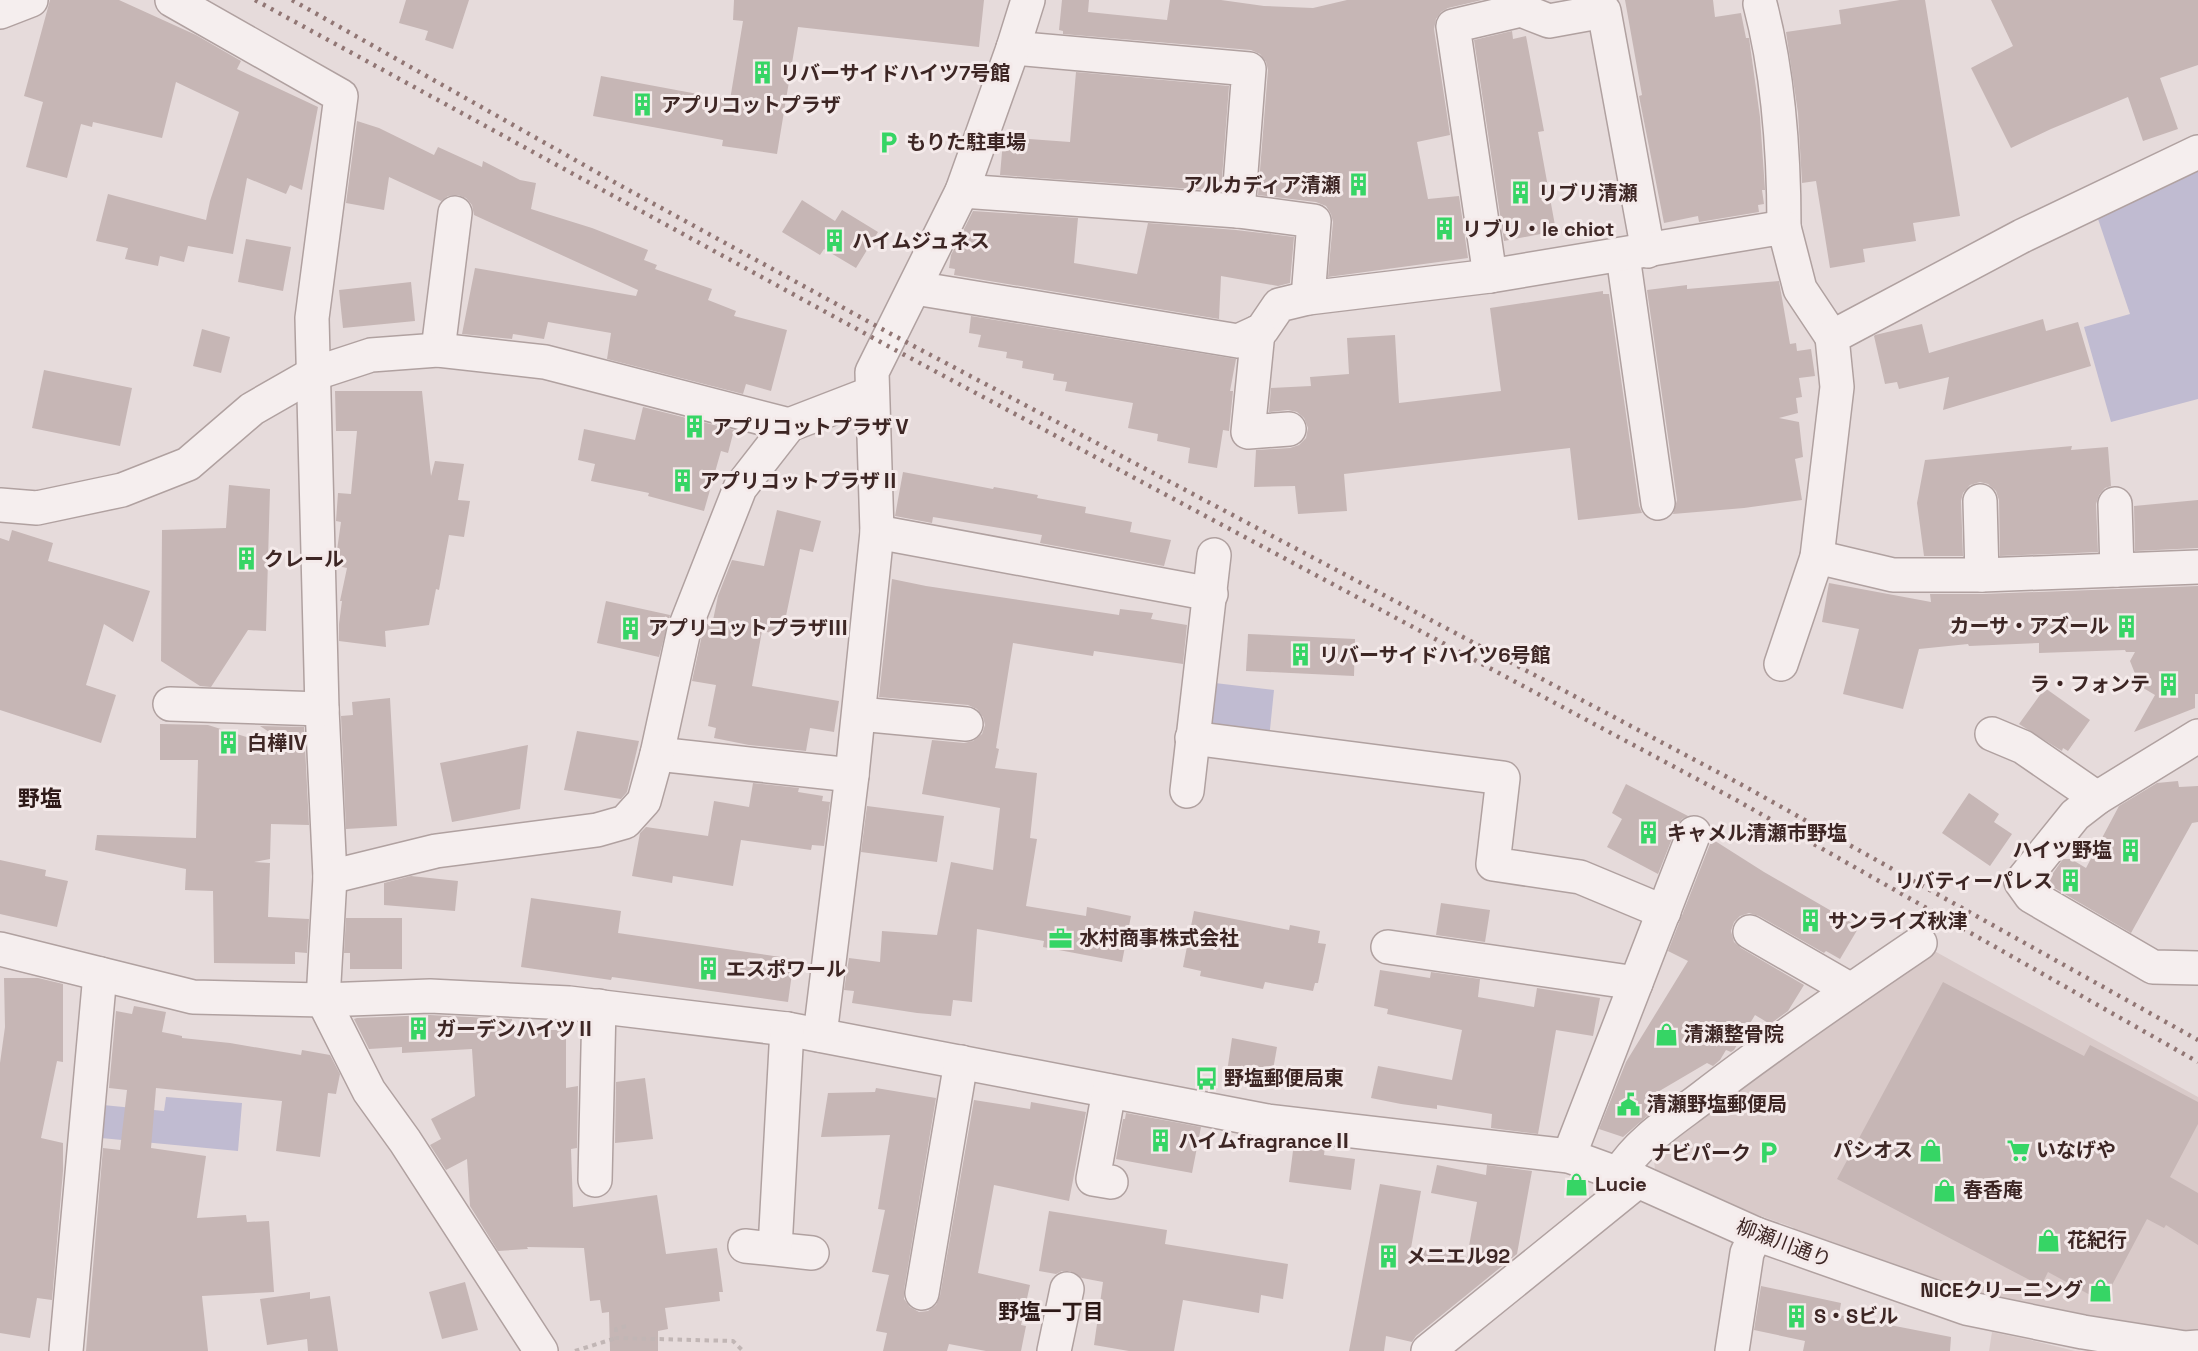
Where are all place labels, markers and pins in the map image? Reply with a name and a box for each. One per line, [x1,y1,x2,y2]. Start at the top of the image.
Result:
building icon: リバーサイドハイツ7号館 [749,60,775,86]
place label: リバーサイドハイツ7号館 [780,60,1010,86]
building icon: アプリコットプラザ [630,92,656,118]
place label: アプリコットプラザ [661,92,841,118]
parking icon: もりた駐車場 [875,129,901,155]
place label: もりた駐車場 [906,129,1026,155]
place label: アルカディア清瀬 [1183,172,1341,198]
building icon: アルカディア清瀬 [1346,172,1372,198]
building icon: リブリ清瀬 [1507,180,1533,206]
place label: リブリ清瀬 [1538,180,1638,206]
building icon: リブリ・le chiot [1431,216,1457,242]
place label: リブリ・le chiot [1462,216,1614,242]
building icon: ハイムジュネス [821,228,847,254]
place label: ハイムジュネス [852,228,990,254]
building icon: アプリコットプラザⅤ [681,414,707,440]
place label: アプリコットプラザⅤ [712,414,912,440]
building icon: アプリコットプラザⅡ [669,468,695,494]
place label: アプリコットプラザⅡ [700,468,900,494]
building icon: クレール [233,546,259,572]
place label: クレール [264,546,344,572]
place label: カーサ・アズール [1949,613,2109,639]
building icon: カーサ・アズール [2114,613,2140,639]
building icon: アプリコットプラザⅢ [617,615,643,641]
place label: アプリコットプラザⅢ [648,615,848,641]
building icon: リバーサイドハイツ6号館 [1288,642,1314,668]
place label: リバーサイドハイツ6号館 [1319,642,1551,668]
place label: ラ・フォンテ [2030,671,2150,697]
building icon: ラ・フォンテ [2155,671,2181,697]
building icon: 白樺Ⅳ [216,730,242,756]
place label: 白樺Ⅳ [247,730,307,756]
building icon: キャメル清瀬市野塩 [1636,820,1662,846]
place label: キャメル清瀬市野塩 [1667,820,1847,846]
place label: ハイツ野塩 [2012,837,2112,863]
building icon: ハイツ野塩 [2117,837,2143,863]
place label: リバティーパレス [1894,868,2053,894]
building icon: リバティーパレス [2058,868,2084,894]
building icon: サンライズ秋津 [1797,908,1823,934]
place label: サンライズ秋津 [1828,908,1967,934]
office icon: 水村商事株式会社 [1048,925,1074,951]
place label: 水村商事株式会社 [1079,925,1239,951]
building icon: エスポワール [695,956,721,982]
place label: エスポワール [726,956,846,982]
building icon: ガーデンハイツⅡ [405,1016,431,1042]
place label: ガーデンハイツⅡ [436,1016,596,1042]
shop icon: 清瀬整骨院 [1653,1021,1679,1047]
place label: 清瀬整骨院 [1684,1021,1784,1047]
bus stop icon: 野塩郵便局東 [1193,1065,1219,1091]
place label: 野塩郵便局東 [1224,1065,1344,1091]
public building icon: 清瀬野塩郵便局 [1616,1091,1642,1117]
place label: 清瀬野塩郵便局 [1647,1091,1787,1117]
building icon: ハイムfragranceⅡ [1147,1128,1173,1154]
place label: ハイムfragranceⅡ [1178,1128,1353,1154]
place label: パシオス [1833,1137,1913,1163]
shop icon: パシオス [1918,1137,1944,1163]
supermarket icon: いなげや [2005,1137,2031,1163]
place label: いなげや [2036,1137,2116,1163]
place label: ナビパーク [1651,1140,1751,1166]
parking icon: ナビパーク [1756,1140,1782,1166]
shop icon: Lucie [1564,1171,1590,1197]
place label: Lucie [1595,1171,1647,1197]
shop icon: 春香庵 [1932,1177,1958,1203]
place label: 春香庵 [1963,1177,2023,1203]
shop icon: 花紀行 [2036,1227,2062,1253]
place label: 花紀行 [2067,1227,2127,1253]
building icon: メニエル92 [1375,1243,1401,1269]
place label: メニエル92 [1406,1243,1510,1269]
place label: NICEクリーニング [1920,1277,2083,1303]
shop icon: NICEクリーニング [2088,1277,2114,1303]
building icon: S・Sビル [1783,1303,1809,1329]
place label: S・Sビル [1814,1303,1898,1329]

